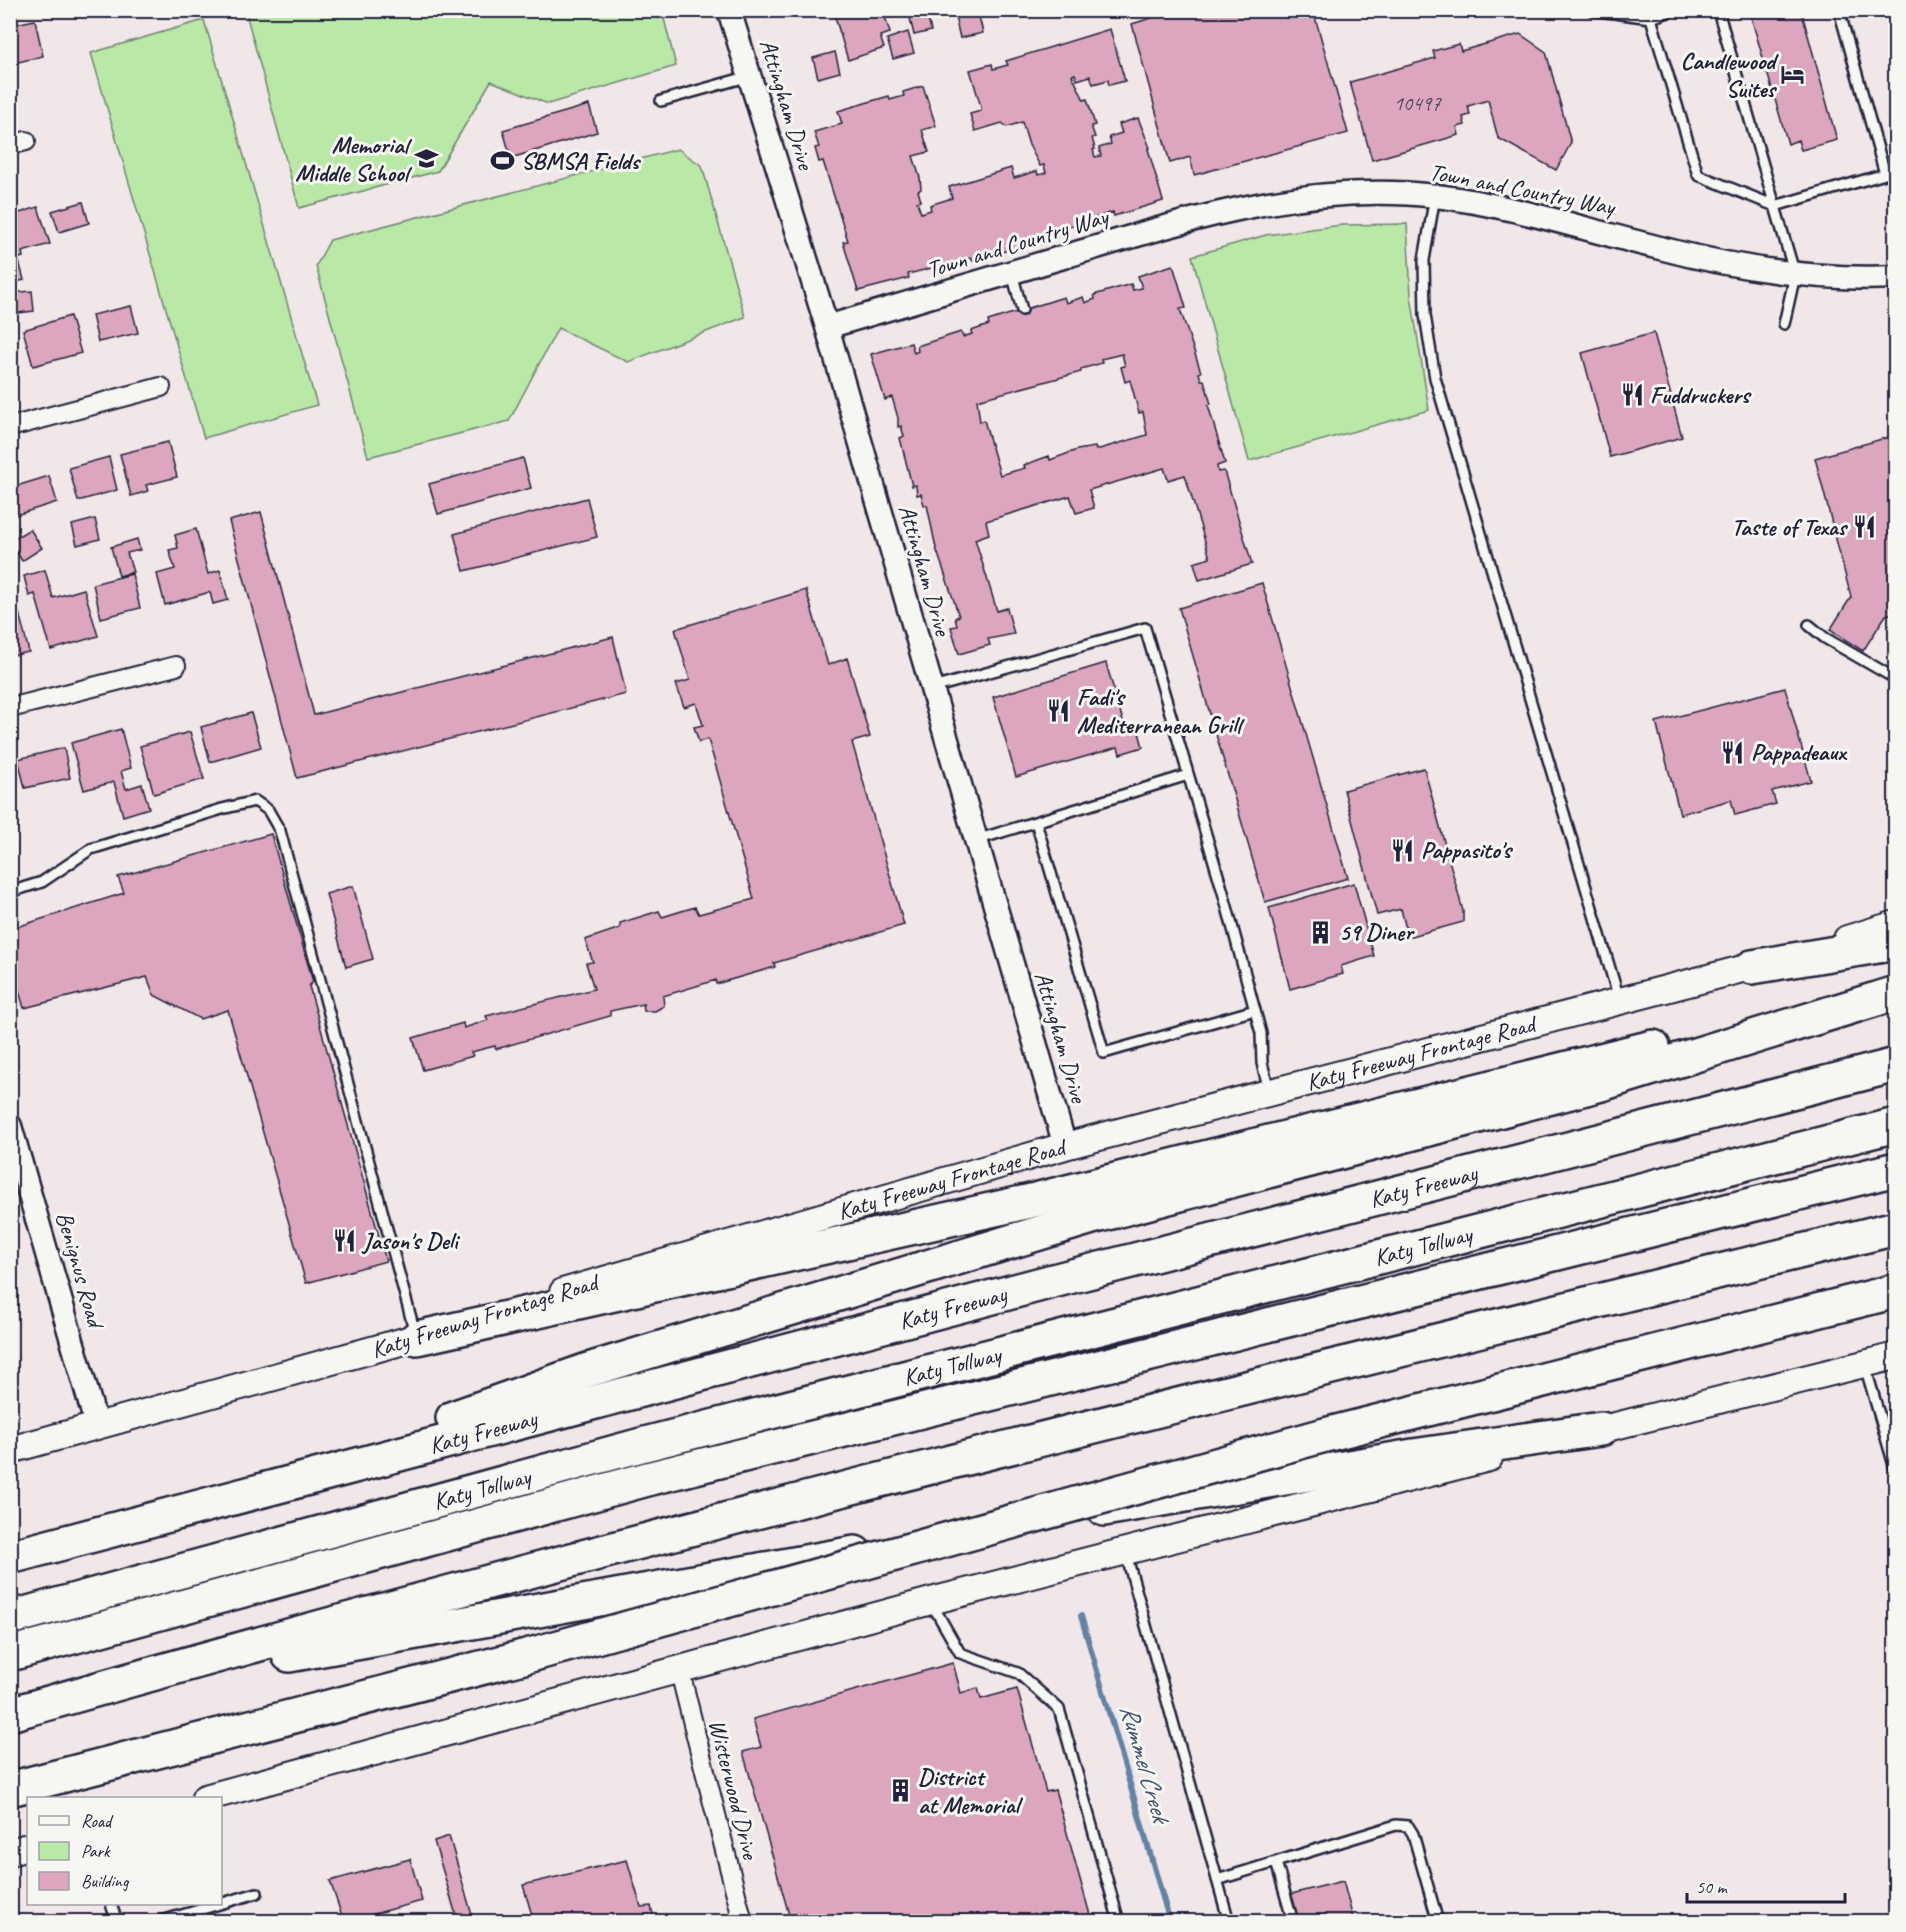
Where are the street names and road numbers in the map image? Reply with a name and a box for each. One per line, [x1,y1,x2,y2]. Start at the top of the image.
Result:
street label: Attingham Drive [753,35,822,175]
street label: Town and Country Way [1427,156,1619,222]
street label: Town and Country Way [923,201,1113,285]
street label: Attingham Drive [892,501,959,641]
street label: Attingham Drive [1028,968,1095,1108]
street label: Katy Freeway Frontage Road [1303,1008,1541,1097]
street label: Katy Freeway Frontage Road [834,1131,1071,1226]
street label: Katy Freeway [1366,1158,1482,1214]
street label: Benignus Road [49,1208,112,1333]
street label: Katy Tollway [1371,1218,1476,1273]
street label: Katy Freeway Frontage Road [367,1266,604,1365]
street label: Katy Freeway [896,1279,1011,1336]
street label: Katy Tollway [900,1338,1005,1393]
street label: Katy Freeway [426,1403,541,1460]
street label: Katy Tollway [430,1461,535,1516]
street label: Wisterwood Drive [702,1716,766,1864]

